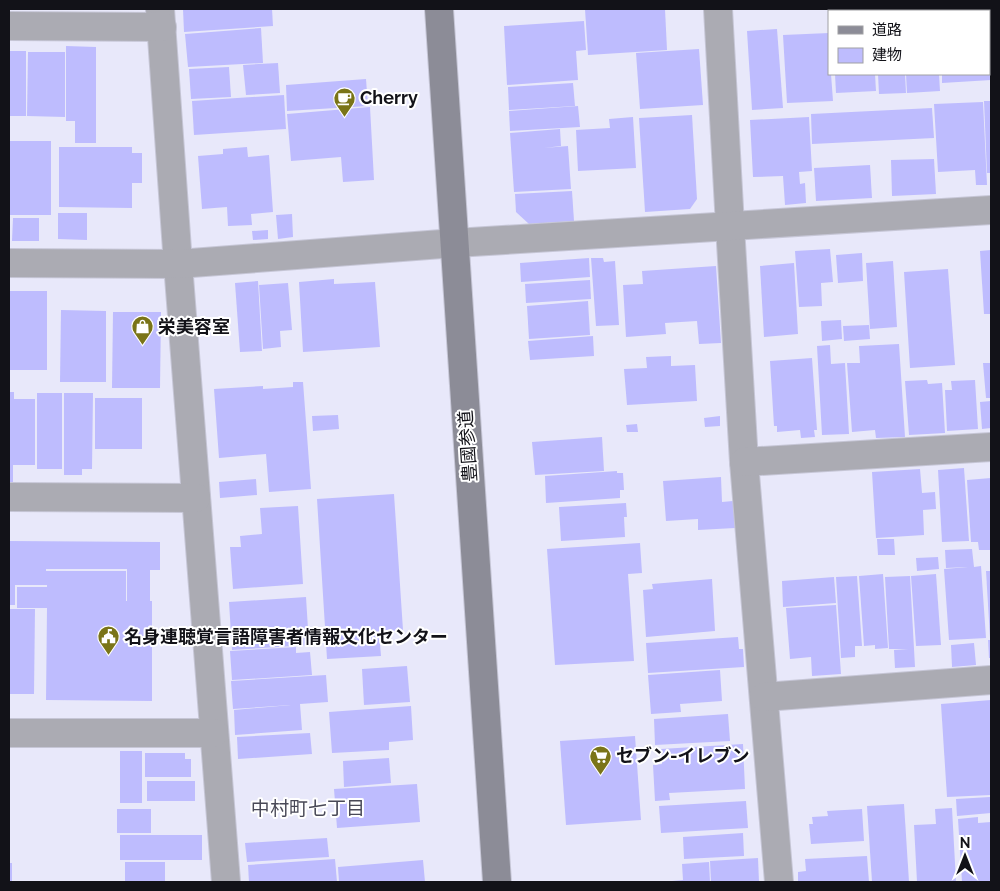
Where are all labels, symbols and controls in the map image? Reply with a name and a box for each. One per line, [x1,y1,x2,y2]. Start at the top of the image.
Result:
legend [828,10,990,75]
text: 道路 [872,21,902,39]
text: 建物 [872,46,902,64]
cafe icon: Cherry [332,86,356,117]
place label: Cherry [360,87,418,108]
shop icon: 栄美容室 [130,315,154,346]
place label: 栄美容室 [158,316,230,337]
street label: 豊國参道 [455,409,480,483]
public building icon: 名身連聴覚言語障害者情報文化センター [96,625,120,656]
place label: 名身連聴覚言語障害者情報文化センター [124,626,448,647]
supermarket icon: セブン-イレブン [588,744,612,775]
place label: セブン-イレブン [616,745,750,766]
district label: 中村町七丁目 [251,797,365,819]
north arrow [940,831,990,881]
text: N [960,835,970,851]

